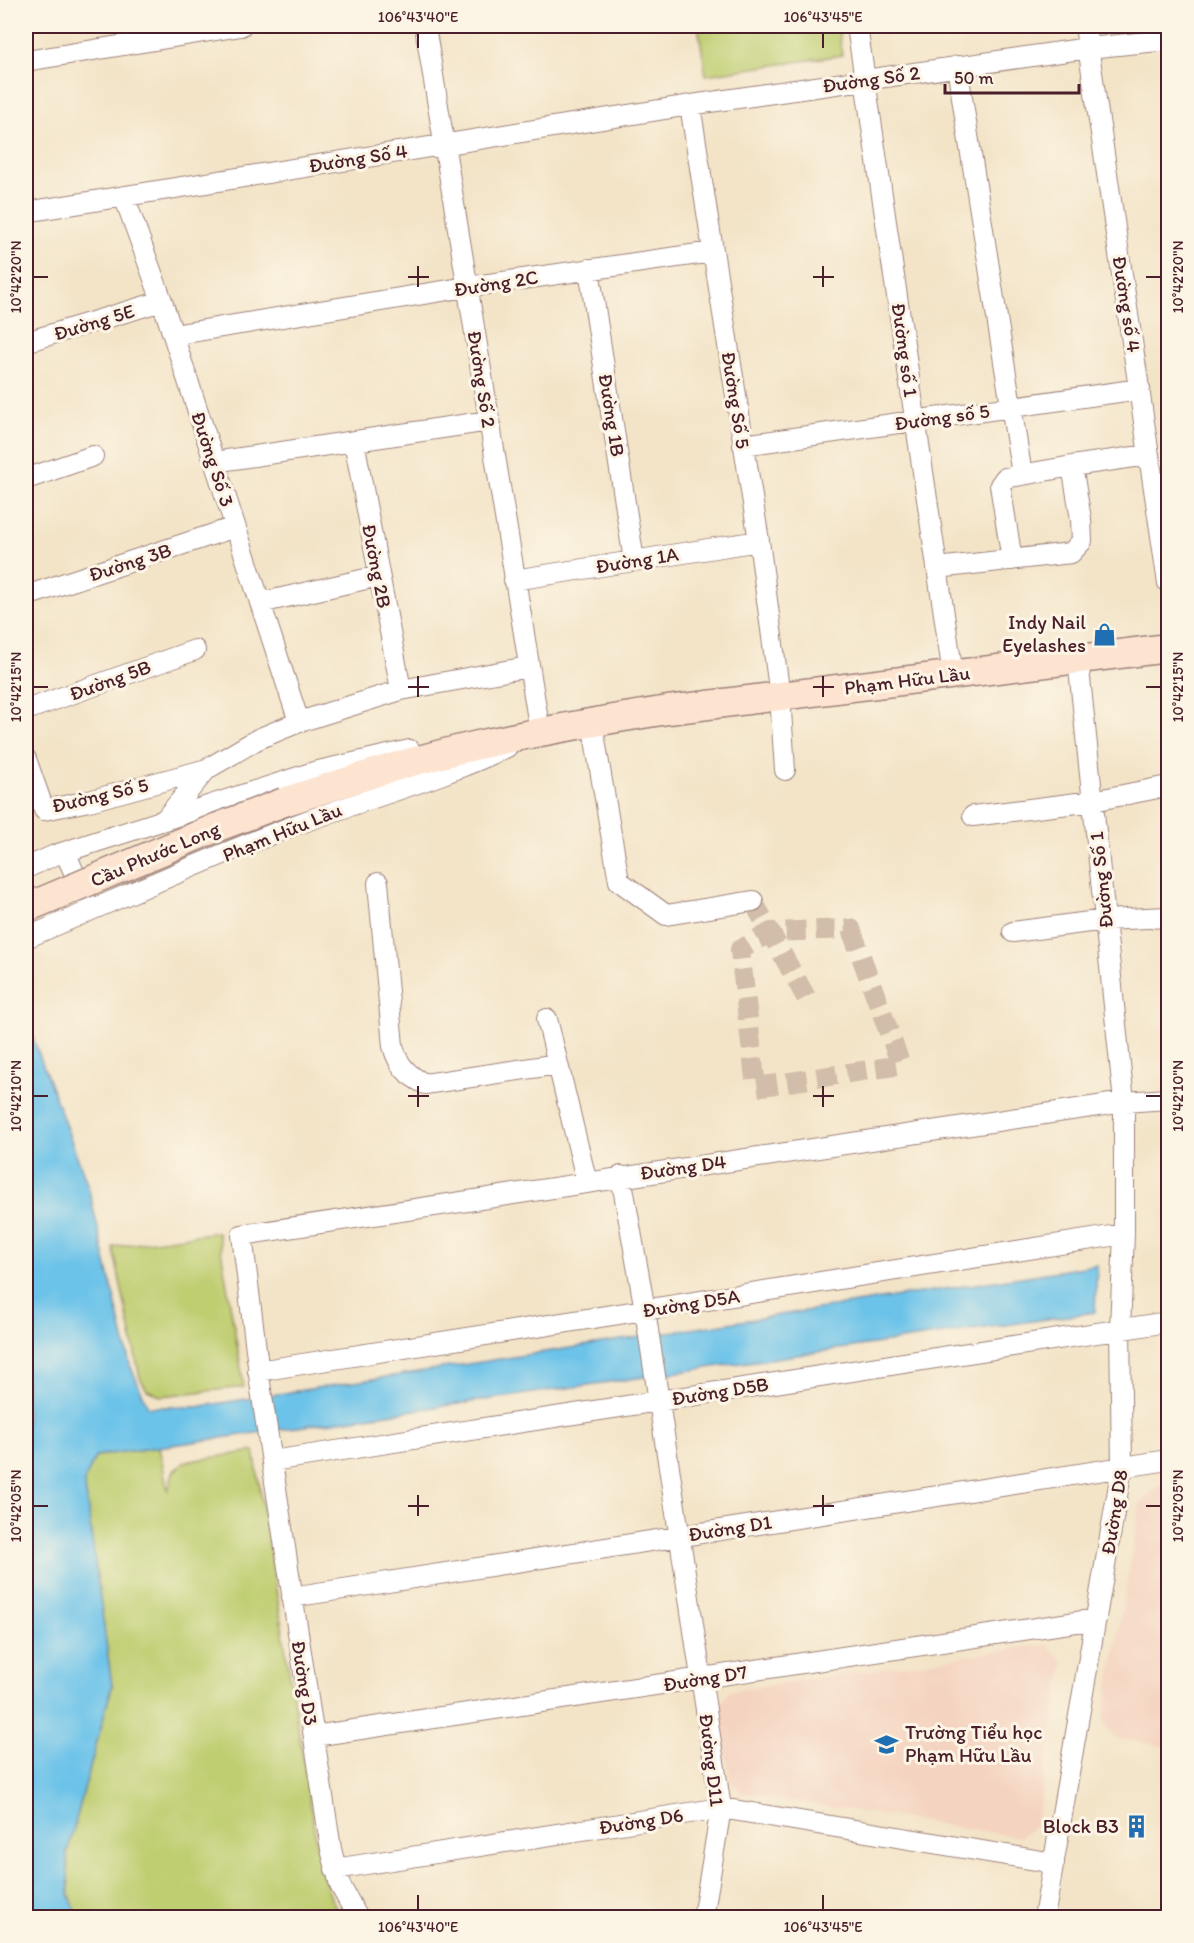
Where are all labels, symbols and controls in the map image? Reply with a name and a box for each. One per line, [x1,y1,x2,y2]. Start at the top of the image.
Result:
text: 106°43'40"E [378,8,458,26]
text: 106°43'45"E [783,8,863,26]
scale bar [945,57,1078,95]
street label: Đường Số 2 [821,60,922,98]
text: 50 m [954,67,994,89]
street label: Đường Số 4 [307,138,409,178]
text: 10°42'20"N [7,240,25,314]
text: 10°42'20"N [1169,240,1187,314]
street label: Đường số 4 [1108,254,1146,354]
street label: Đường 2C [452,264,540,302]
street label: Đường 5E [51,298,137,346]
street label: Đường số 1 [887,301,923,399]
street label: Đường Số 2 [462,329,502,430]
street label: Đường Số 5 [716,350,756,450]
street label: Đường 1B [594,372,630,458]
street label: Đường số 5 [893,398,991,436]
street label: Đường Số 3 [186,408,240,510]
street label: Đường 2B [357,522,397,610]
street label: Đường 3B [86,537,174,587]
street label: Đường 1A [594,542,680,578]
place label: Indy Nail Eyelashes [1002,610,1086,657]
shop icon: Indy Nail Eyelashes [1091,621,1117,647]
text: 10°42'15"N [7,652,25,722]
text: 10°42'15"N [1169,652,1187,722]
street label: Đường 5B [66,654,154,706]
street label: Phạm Hữu Lầu [843,660,971,700]
street label: Đường Số 5 [50,772,150,818]
street label: Phạm Hữu Lầu [219,797,345,867]
street label: Cầu Phước Long [87,816,224,892]
street label: Đường Số 1 [1084,831,1118,929]
text: 10°42'10"N [7,1060,25,1132]
text: 10°42'10"N [1169,1060,1187,1132]
street label: Đường D4 [638,1149,728,1185]
street label: Đường D5A [641,1283,742,1323]
street label: Đường D5B [670,1371,770,1411]
street label: Đường D8 [1095,1468,1133,1556]
text: 10°42'05"N [7,1469,25,1543]
text: 10°42'05"N [1169,1469,1187,1543]
street label: Đường D1 [687,1510,773,1546]
street label: Đường D3 [286,1639,324,1727]
street label: Đường D7 [661,1660,749,1696]
street label: Đường D11 [694,1712,730,1808]
place label: Trường Tiểu học Phạm Hữu Lầu [905,1720,1042,1767]
school or university icon: Trường Tiểu học Phạm Hữu Lầu [874,1731,900,1757]
street label: Đường D6 [597,1802,685,1840]
building icon: Block B3 [1124,1813,1150,1839]
place label: Block B3 [1043,1814,1119,1838]
text: 106°43'40"E [378,1918,458,1936]
text: 106°43'45"E [783,1918,863,1936]

